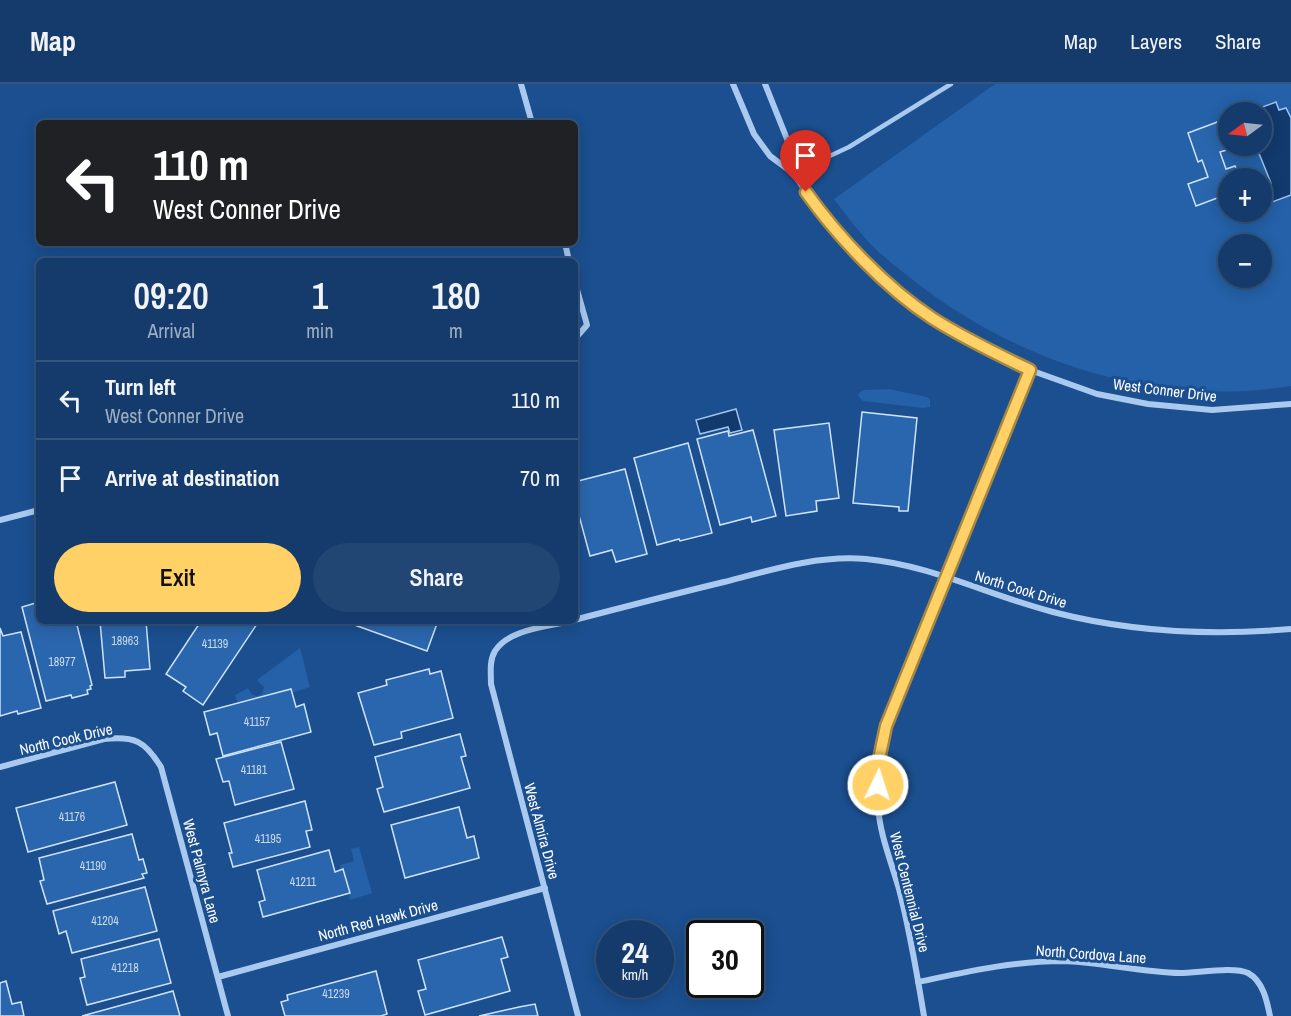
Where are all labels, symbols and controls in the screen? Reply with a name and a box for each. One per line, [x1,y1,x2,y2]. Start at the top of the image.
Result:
text: Map [30,22,76,60]
text: Map [1064,27,1097,56]
text: Layers [1130,27,1182,56]
text: Share [1215,27,1261,56]
north arrow [1218,102,1272,156]
map controls [1218,102,1272,288]
pin [780,130,831,192]
text: 110 m [153,137,249,193]
icon: arrive [789,139,822,172]
icon: left [54,144,132,222]
button: + [1218,168,1272,222]
text: West Conner Drive [153,191,341,227]
button: − [1218,234,1272,288]
text: 09:20 [134,272,209,320]
text: 1 [312,272,328,320]
text: 180 [431,272,480,320]
text: Arrival [147,317,195,344]
text: min [306,317,334,344]
text: m [449,317,463,344]
text: Turn left [105,372,176,402]
street label: West Conner Drive [1112,373,1218,407]
icon: left [54,384,87,417]
text: 110 m [511,385,560,415]
text: West Conner Drive [105,402,244,429]
icon: arrive [54,462,87,495]
text: Arrive at destination [105,463,279,493]
text: 70 m [520,463,560,493]
button: Exit [54,543,301,612]
button: Share [313,543,560,612]
street label: North Cook Drive [972,565,1070,613]
house number: 18963 [111,633,139,649]
house number: 41139 [202,636,228,652]
house number: 18977 [48,654,76,670]
house number: 41157 [244,714,271,730]
street label: North Cook Drive [17,718,115,760]
position arrow [846,753,910,817]
house number: 41181 [241,762,268,778]
street label: West Almira Drive [519,781,565,882]
house number: 41176 [59,809,85,825]
street label: West Palmyra Lane [178,817,226,926]
street label: West Centennial Drive [885,830,935,955]
house number: 41195 [255,831,282,847]
house number: 41190 [80,858,106,874]
house number: 41211 [290,874,317,890]
street label: North Red Hawk Drive [316,894,440,946]
house number: 41204 [91,913,119,929]
speed limit sign: 30 [686,920,764,998]
text: 24 [621,932,649,972]
street label: North Cordova Lane [1035,940,1147,968]
house number: 41218 [111,960,139,976]
text: km/h [622,964,648,985]
house number: 41239 [322,986,350,1002]

